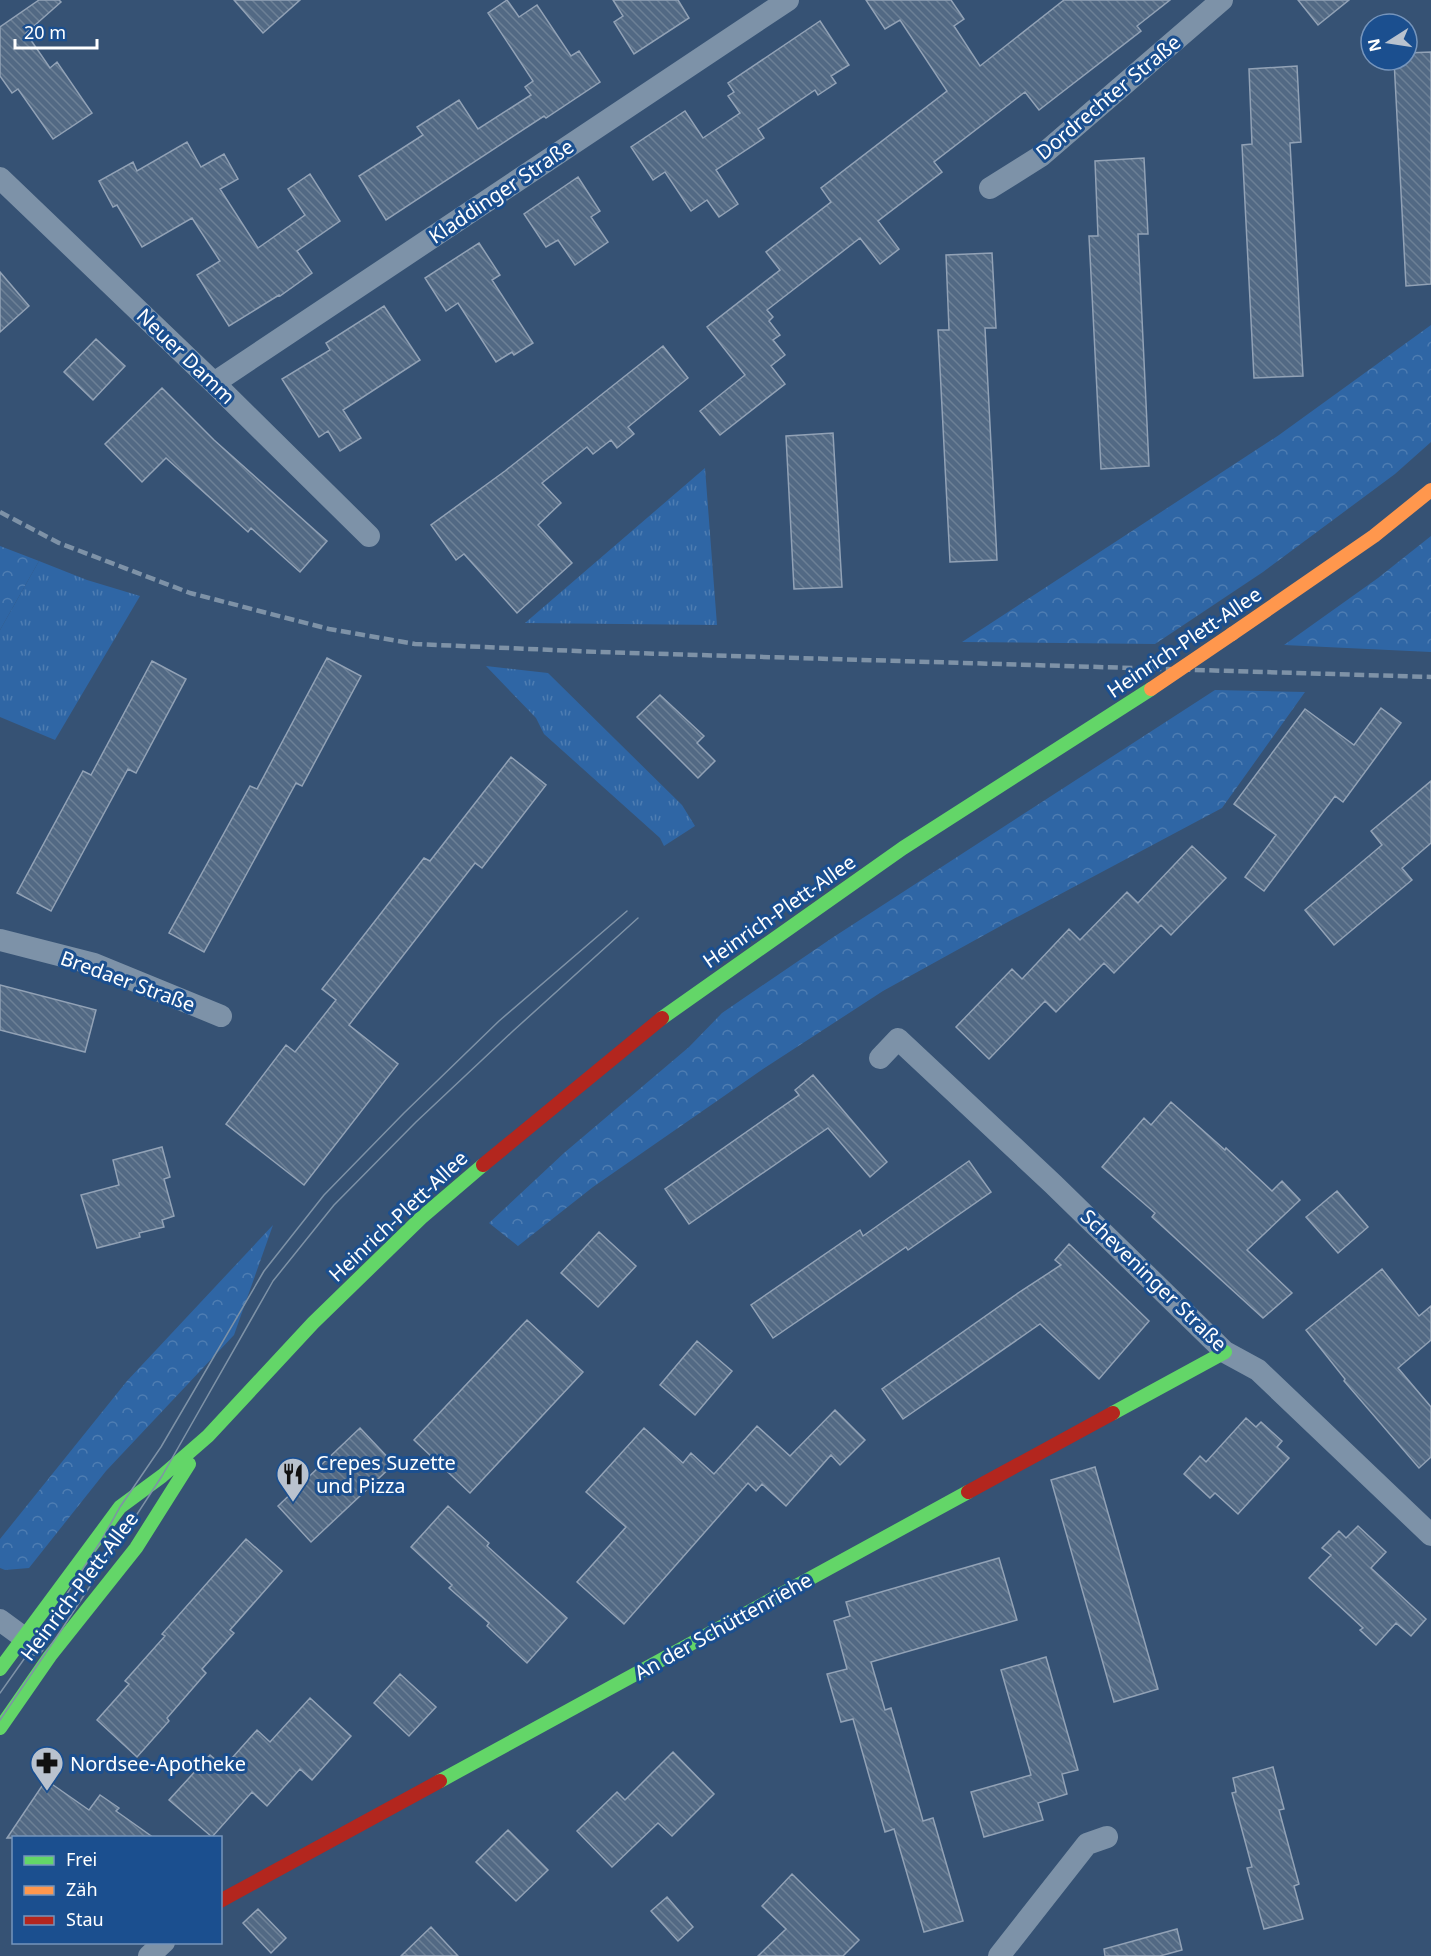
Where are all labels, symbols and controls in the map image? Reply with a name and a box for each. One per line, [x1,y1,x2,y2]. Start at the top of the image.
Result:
scale bar [15,12,98,50]
north arrow [1359,12,1419,72]
text: 20 m [24,20,66,44]
street label: Dordrechter Straße [1030,28,1186,166]
text: N [1362,36,1386,54]
street label: Kladdinger Straße [423,133,579,249]
street label: Neuer Damm [131,302,241,410]
street label: Heinrich-Plett-Allee [1102,580,1266,704]
street label: Heinrich-Plett-Allee [697,848,861,974]
street label: Bredaer Straße [57,944,199,1018]
street label: Heinrich-Plett-Allee [323,1145,473,1287]
street label: Scheveninger Straße [1075,1203,1233,1357]
place label: Crepes Suzette und Pizza [316,1449,456,1499]
restaurant icon: Crepes Suzette und Pizza [275,1456,311,1503]
street label: Heinrich-Plett-Allee [14,1506,144,1666]
street label: An der Schüttenriehe [629,1566,817,1686]
pharmacy icon: Nordsee-Apotheke [29,1745,65,1792]
place label: Nordsee-Apotheke [70,1750,246,1777]
legend [12,1836,222,1944]
text: Frei [66,1847,97,1871]
text: Zäh [66,1877,98,1901]
text: Stau [66,1907,104,1931]

